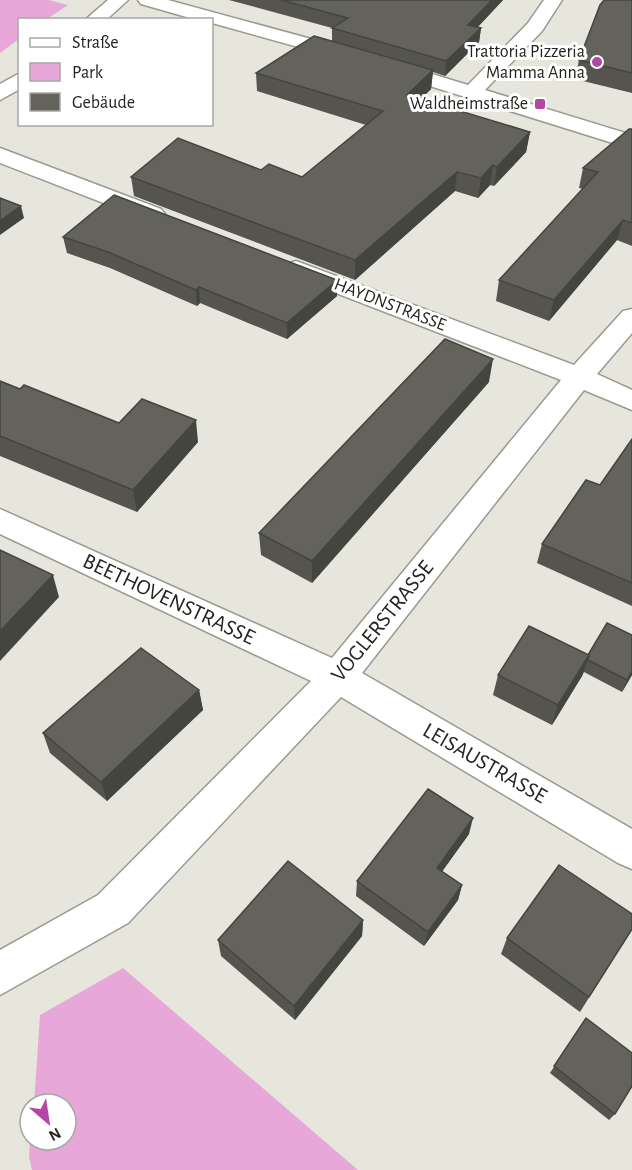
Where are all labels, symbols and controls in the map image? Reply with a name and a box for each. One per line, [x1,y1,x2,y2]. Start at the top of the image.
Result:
legend [18,18,213,126]
text: Straße [72,34,118,52]
place label: Trattoria Pizzeria Mamma Anna [467,43,585,82]
marker: Trattoria Pizzeria Mamma Anna [590,55,604,69]
text: Park [72,64,104,82]
text: Gebäude [72,94,135,112]
place label: Waldheimstraße [410,95,528,113]
marker: Waldheimstraße [533,97,547,111]
street label: HAYDNSTRASSE [332,275,449,335]
street label: BEETHOVENSTRASSE [79,549,259,649]
street label: VOGLERSTRASSE [327,556,437,686]
street label: LEISAUSTRASSE [419,719,551,808]
north arrow [18,1092,78,1152]
text: N [46,1125,64,1144]

